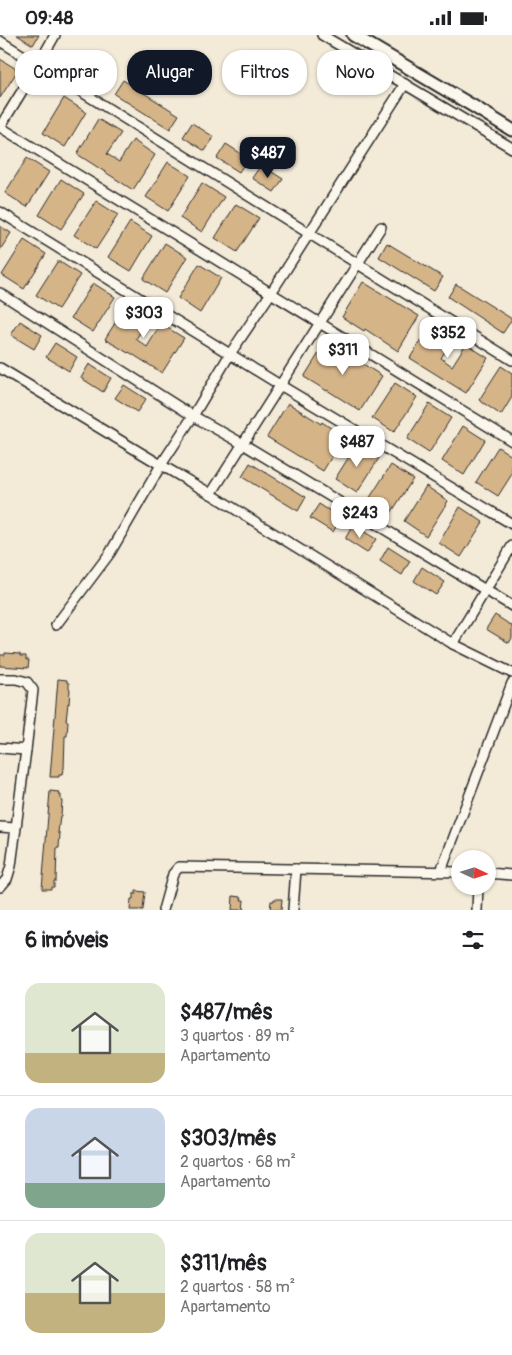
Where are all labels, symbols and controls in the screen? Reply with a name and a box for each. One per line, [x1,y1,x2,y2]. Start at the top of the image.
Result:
text: 09:48 [25,6,73,30]
chip: Comprar [15,50,117,95]
chip: Alugar [127,50,212,95]
chip: Filtros [222,50,307,95]
chip: Novo [317,50,393,95]
pin: $487 [238,137,298,179]
text: $487 [251,143,285,163]
pin: $303 [114,297,174,339]
text: $303 [125,303,163,323]
pin: $352 [418,317,478,359]
text: $352 [430,323,466,343]
pin: $311 [313,333,373,376]
text: $311 [328,340,358,360]
pin: $487 [327,425,387,468]
text: $487 [340,432,374,452]
pin: $243 [330,497,390,539]
text: $243 [342,503,378,523]
north arrow [451,850,496,895]
map controls [451,850,496,895]
icon: filters [459,926,487,954]
text: 6 imóveis [25,927,108,954]
text: $487/mês [180,999,272,1026]
icon: home [65,1003,125,1063]
text: 3 quartos · 89 m² [180,1026,295,1046]
text: Apartamento [180,1046,271,1066]
text: $303/mês [180,1125,276,1152]
icon: home [65,1128,125,1188]
text: 2 quartos · 68 m² [180,1152,296,1172]
text: Apartamento [180,1172,271,1192]
text: $311/mês [180,1250,266,1277]
icon: home [65,1253,125,1313]
text: 2 quartos · 58 m² [180,1277,295,1297]
text: Apartamento [180,1297,271,1317]

